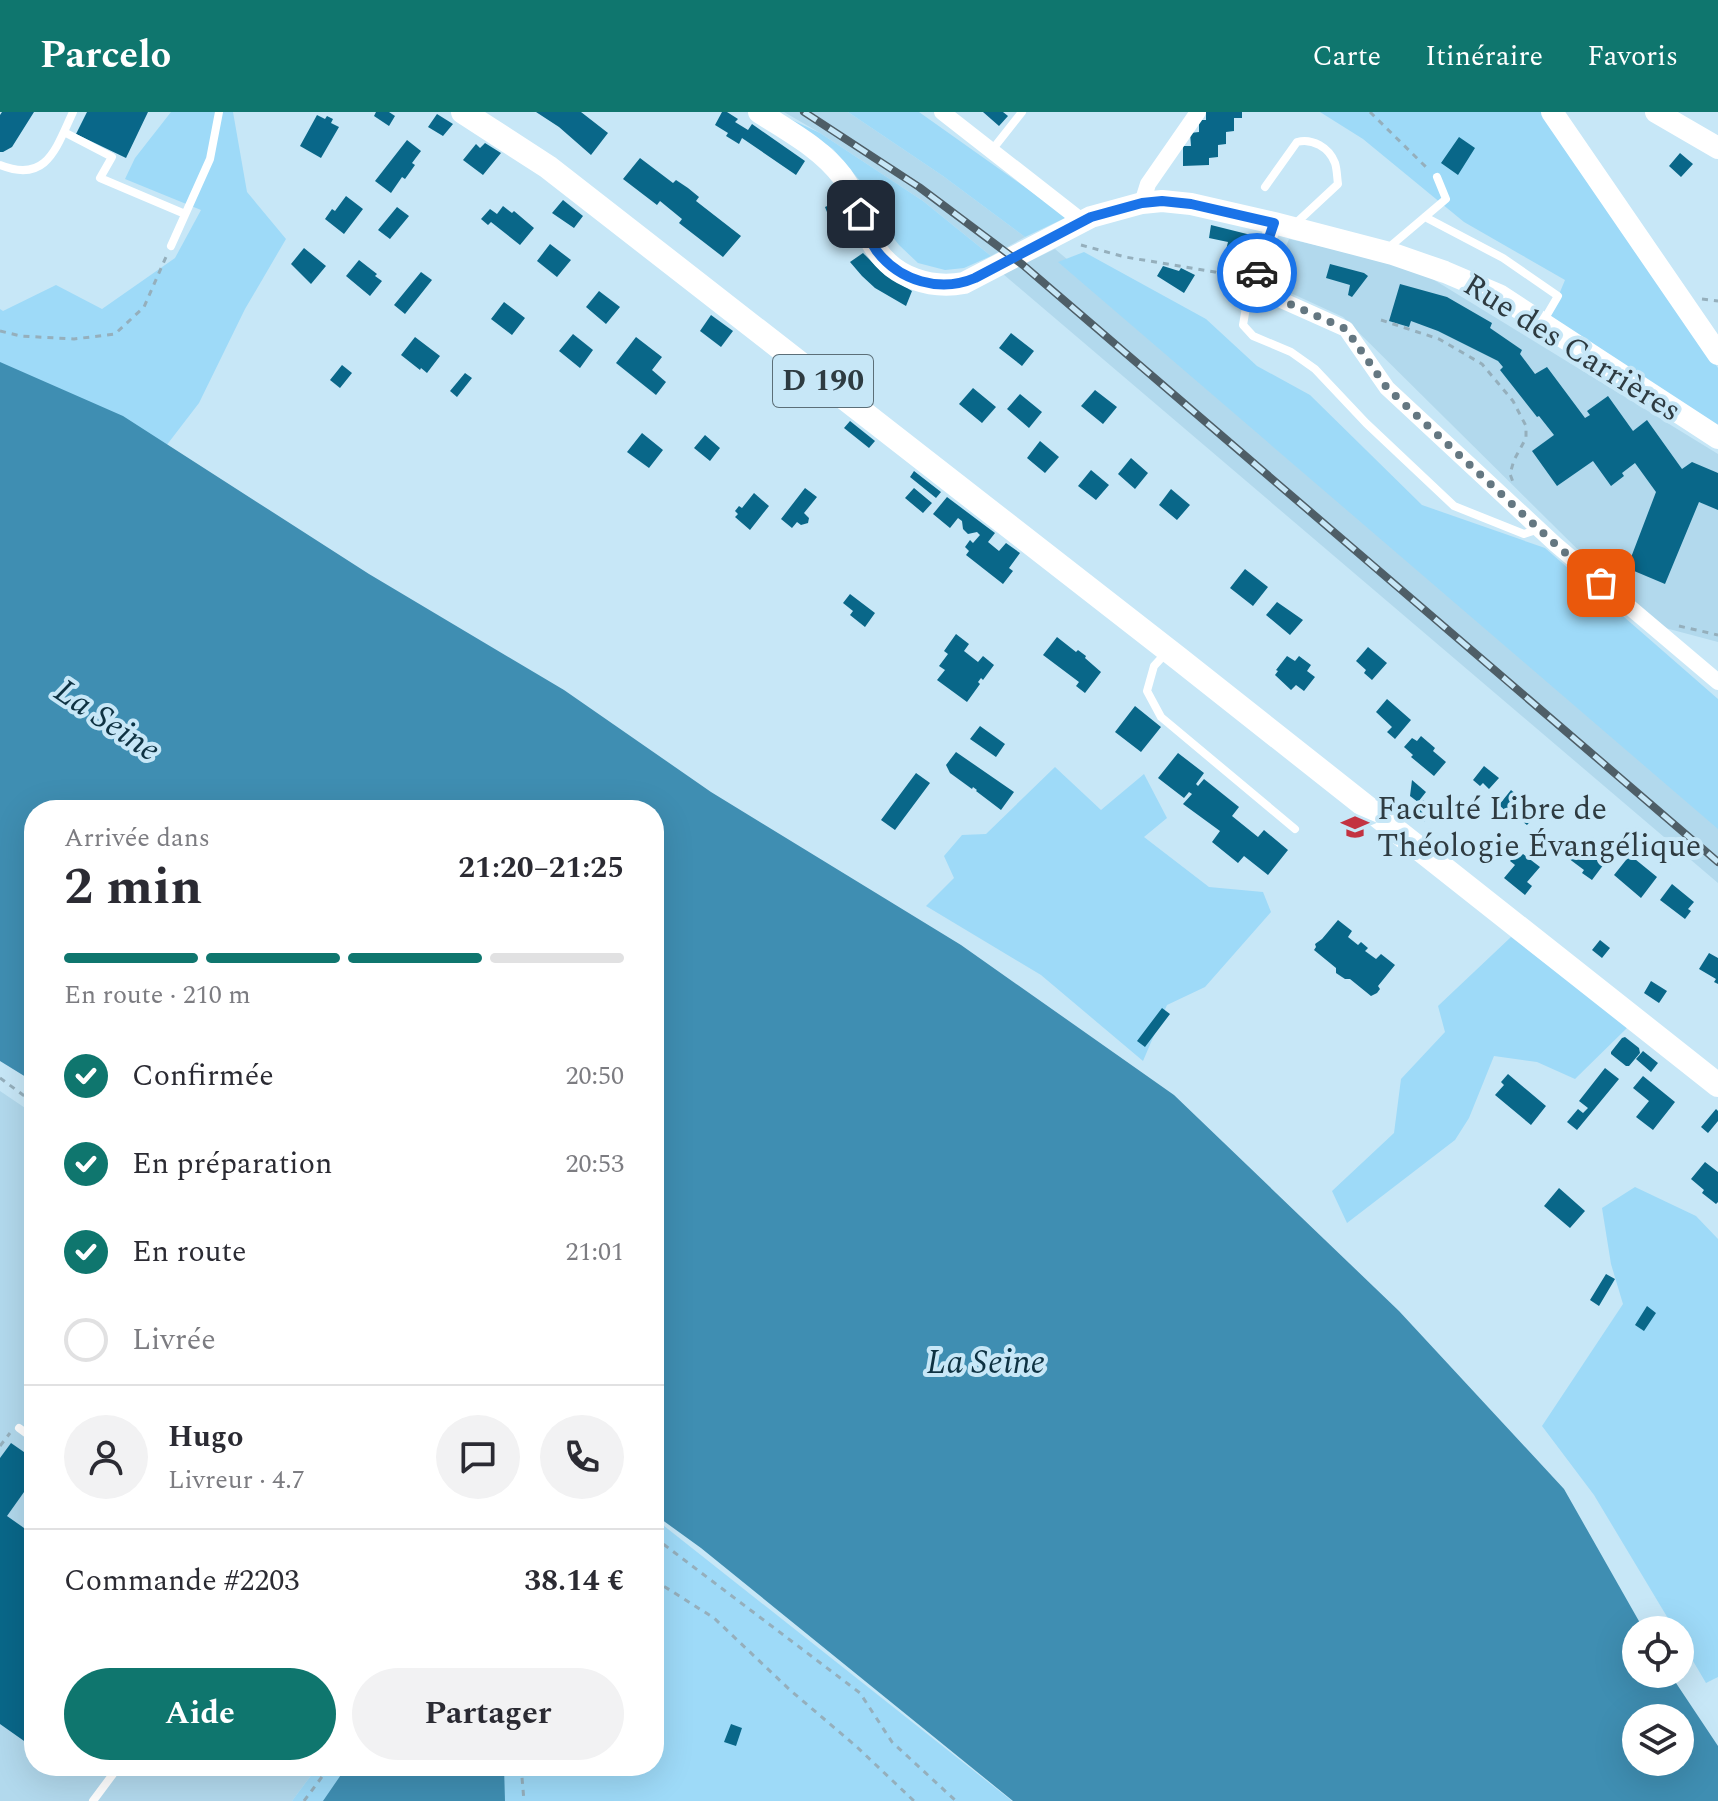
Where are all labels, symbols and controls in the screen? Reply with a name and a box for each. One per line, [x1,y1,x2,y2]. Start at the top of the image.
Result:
text: Parcelo [40,27,171,85]
text: Carte [1313,35,1381,78]
text: Itinéraire [1425,35,1543,78]
text: Favoris [1587,35,1678,78]
pin [827,180,895,248]
icon: home [839,192,883,236]
courier [1217,233,1297,313]
icon: car [1235,251,1279,295]
street label: Rue des Carrières [1453,261,1691,435]
road number: D 190 [773,355,873,407]
pin [1567,549,1635,617]
icon: bag [1579,561,1623,605]
water label: La Seine [43,666,171,776]
place label: Faculté Libre de Théologie Évangélique [1377,785,1701,871]
school or university icon: Faculté Libre de Théologie Évangélique [1340,812,1370,842]
text: Arrivée dans [64,818,210,858]
text: 21:20–21:25 [458,845,624,891]
text: 2 min [64,848,202,927]
text: En route · 210 m [64,975,251,1015]
text: Confirmée [132,1053,274,1099]
icon: check [64,1054,108,1098]
text: 20:50 [565,1056,624,1096]
text: En préparation [132,1141,332,1187]
icon: check [64,1142,108,1186]
text: 20:53 [565,1144,624,1184]
text: En route [132,1229,247,1275]
icon: check [64,1230,108,1274]
text: 21:01 [565,1232,624,1272]
text: Livrée [132,1317,216,1363]
water label: La Seine [927,1337,1045,1389]
text: Hugo [168,1414,243,1460]
button: person [64,1415,148,1499]
button: chat [436,1415,520,1499]
button: phone [540,1415,624,1499]
text: Livreur · 4.7 [168,1460,305,1500]
text: Commande #2203 [64,1558,299,1604]
text: 38.14 € [524,1558,624,1604]
map controls [1622,1616,1694,1776]
button: locate [1622,1616,1694,1688]
button: Aide [64,1668,336,1760]
button: Partager [352,1668,624,1760]
button: layers [1622,1704,1694,1776]

